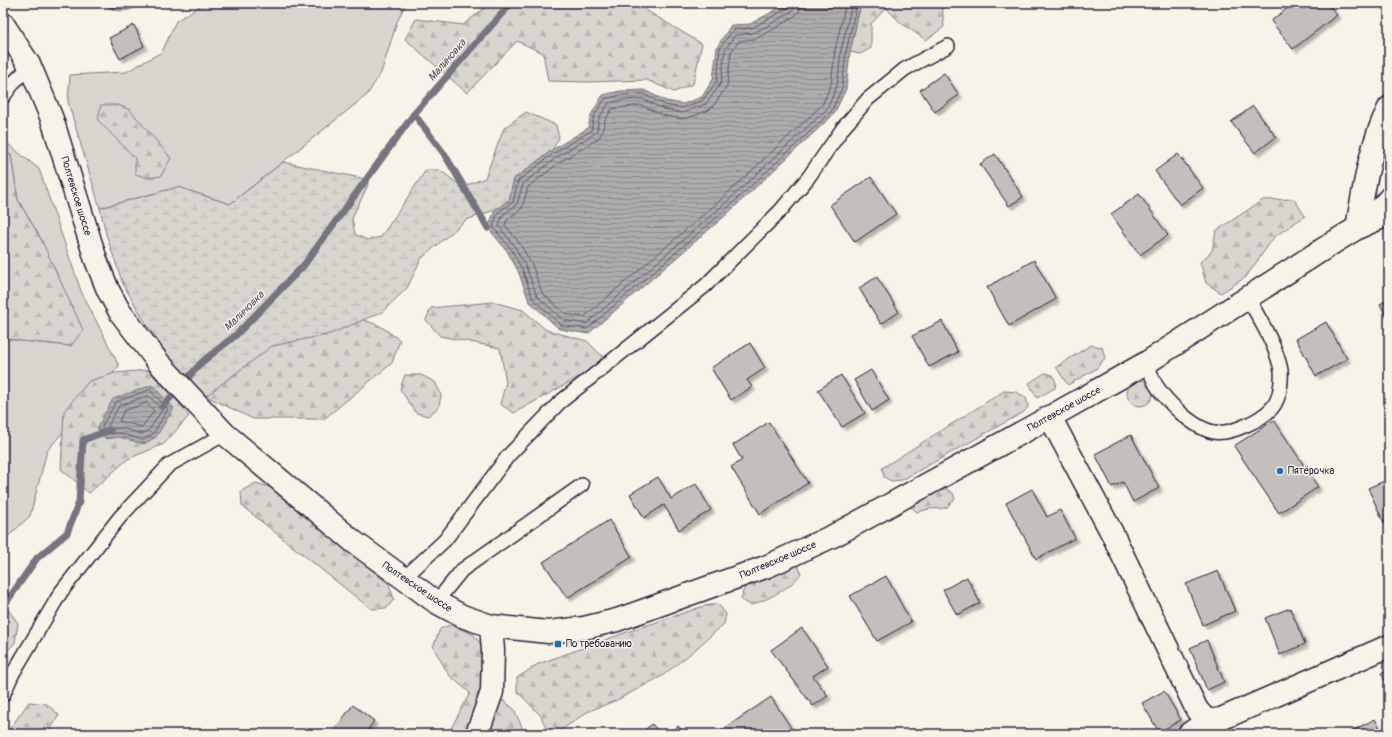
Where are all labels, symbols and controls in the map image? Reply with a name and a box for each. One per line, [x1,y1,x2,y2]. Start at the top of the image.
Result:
water label: Малиновка [425,36,469,84]
street label: Полтевское шоссе [58,155,94,237]
water label: Малиновка [221,288,267,334]
street label: Полтевское шоссе [1025,384,1103,434]
place label: Пятёрочка [1288,465,1334,477]
marker: Пятёрочка [1275,466,1285,476]
street label: Полтевское шоссе [738,538,818,581]
street label: Полтевское шоссе [380,559,454,615]
place label: По требованию [566,638,632,650]
marker: По требованию [553,639,563,649]

